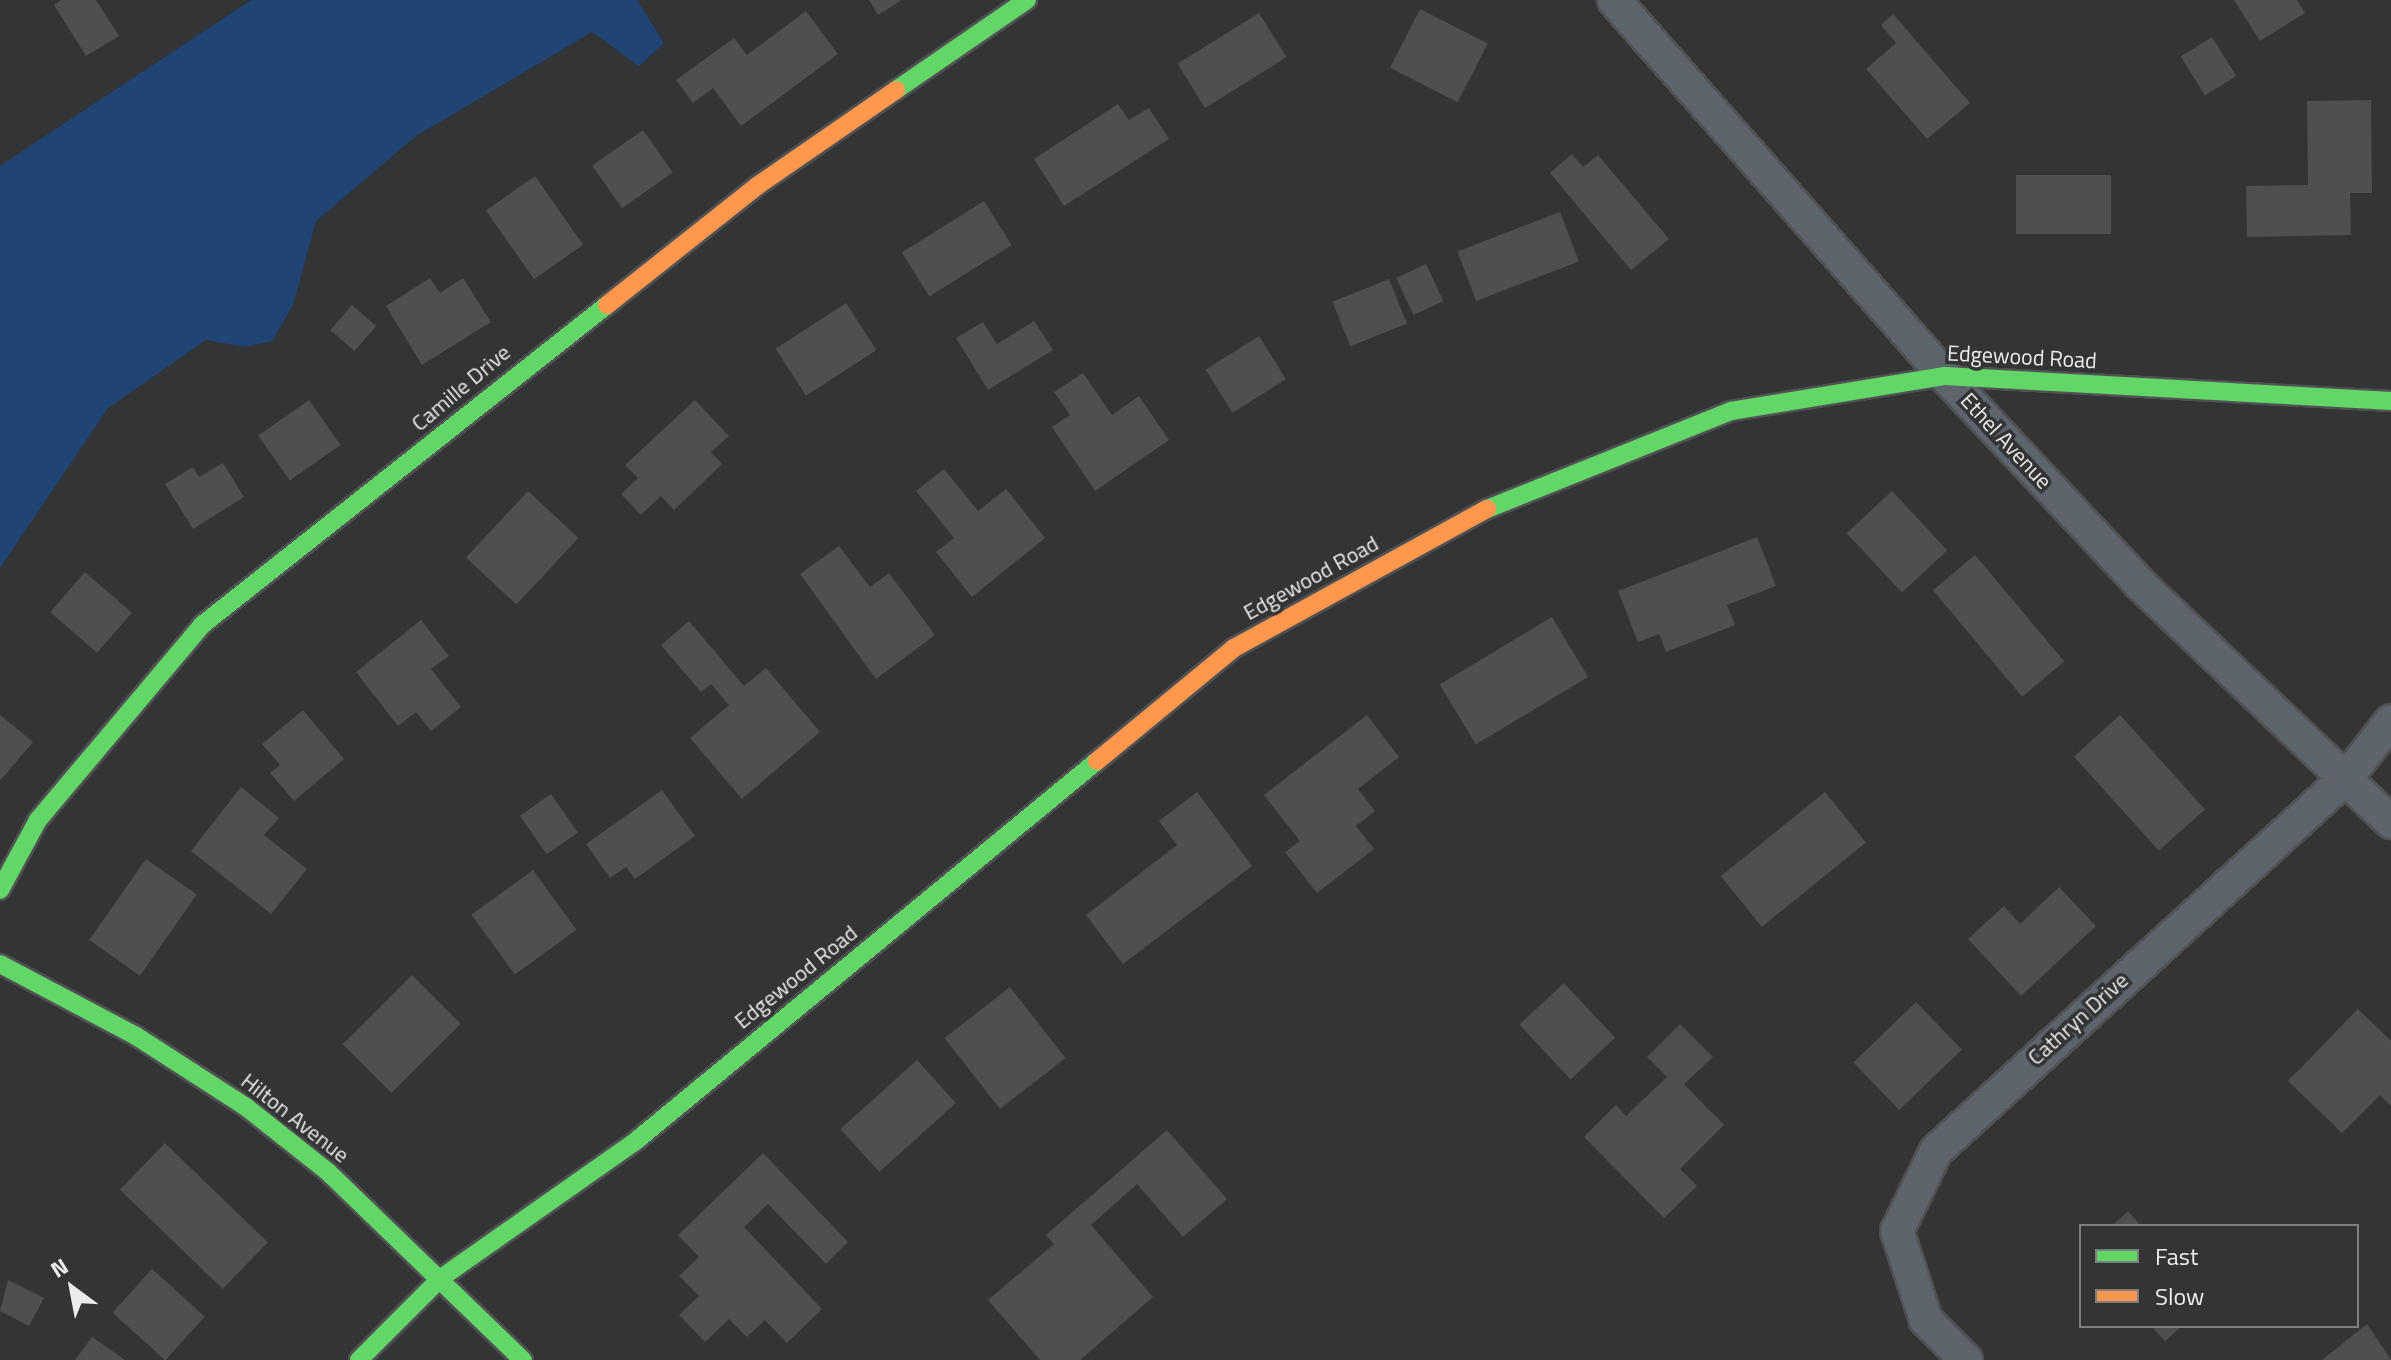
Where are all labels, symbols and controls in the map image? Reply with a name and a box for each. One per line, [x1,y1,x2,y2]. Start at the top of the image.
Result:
street label: Camille Drive [406,339,516,437]
street label: Edgewood Road [1946,340,2098,374]
street label: Ethel Avenue [1955,388,2057,494]
street label: Edgewood Road [1239,530,1383,626]
street label: Edgewood Road [729,920,863,1034]
street label: Cathryn Drive [2023,967,2133,1071]
street label: Hilton Avenue [236,1068,354,1168]
legend [2079,1224,2359,1328]
text: Fast [2155,1238,2198,1274]
north arrow [32,1248,112,1328]
text: N [44,1249,75,1286]
text: Slow [2155,1278,2204,1314]

